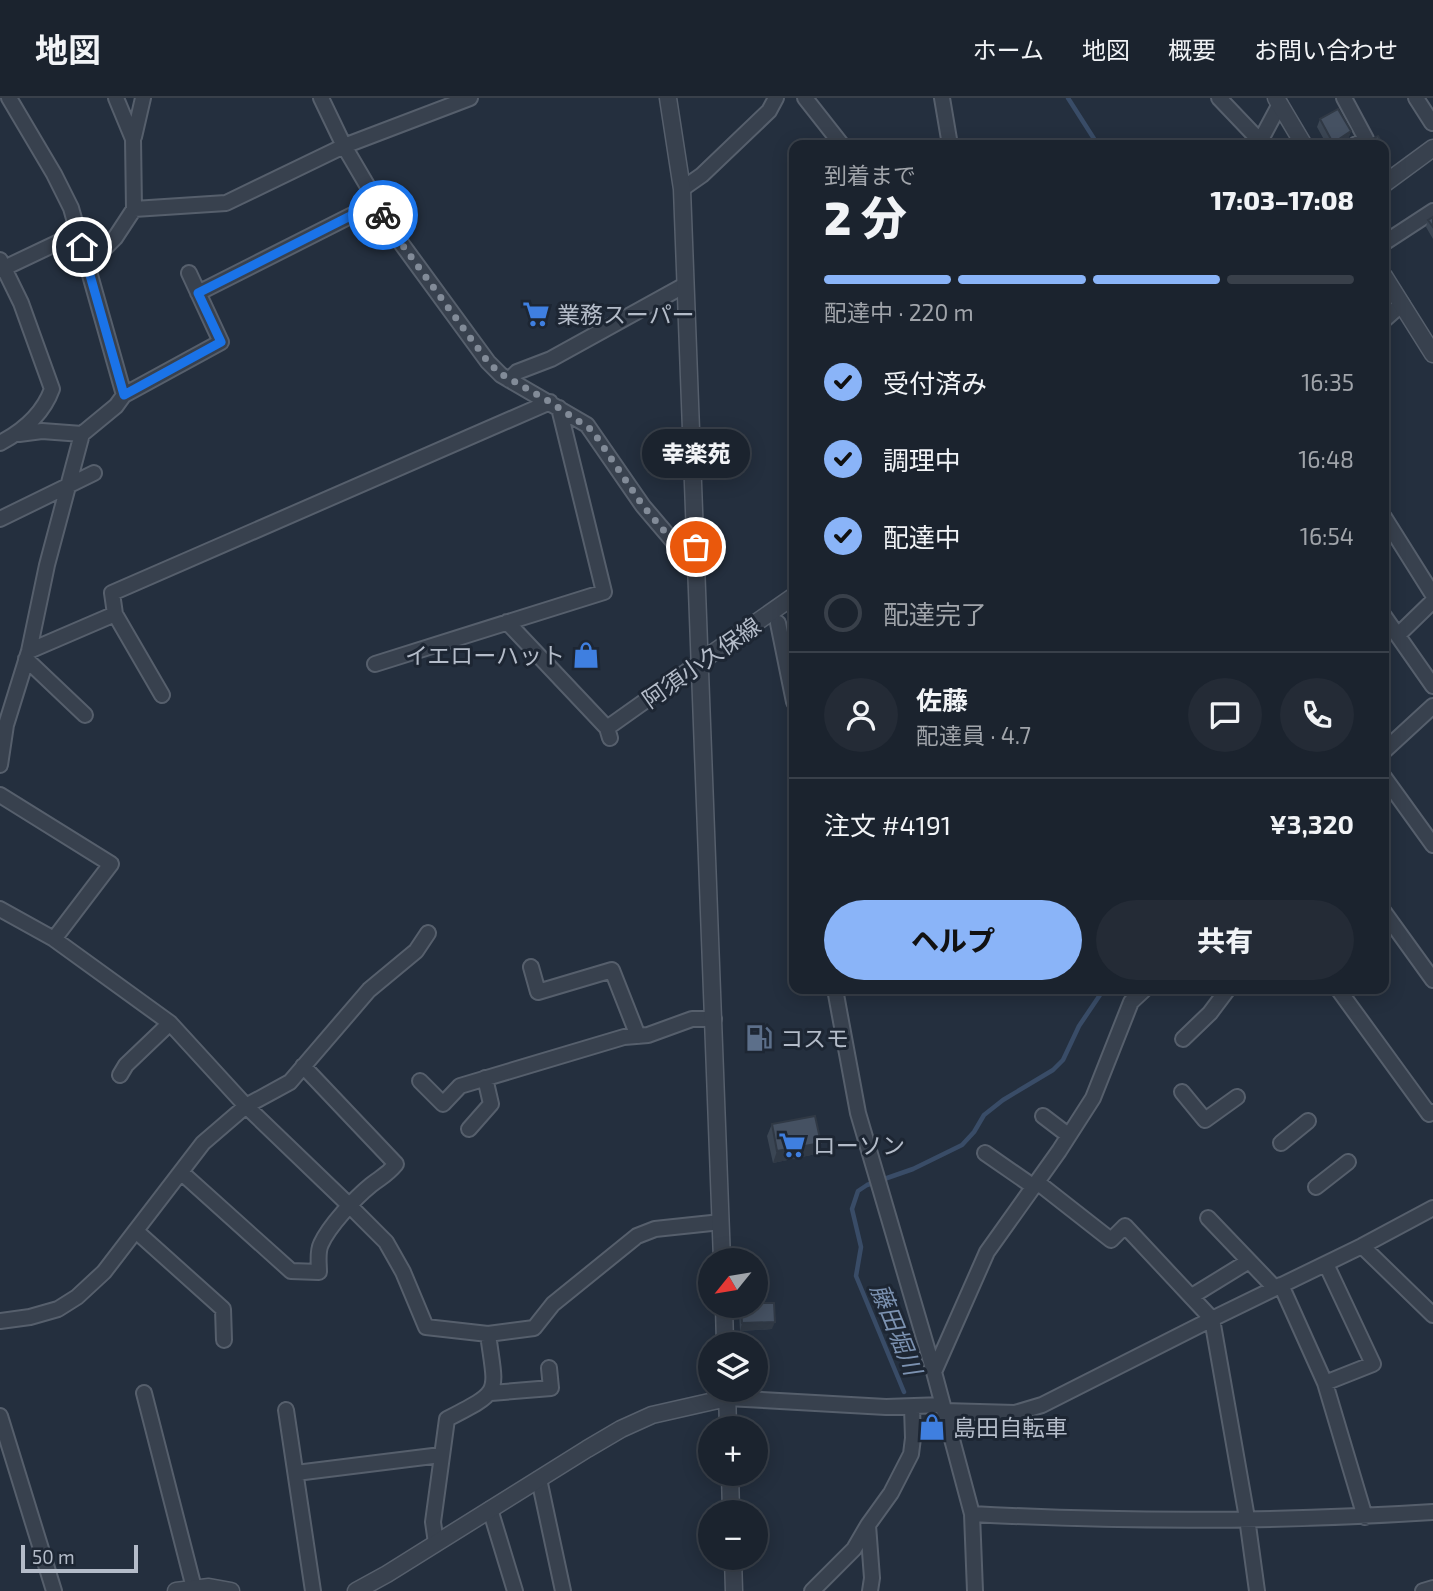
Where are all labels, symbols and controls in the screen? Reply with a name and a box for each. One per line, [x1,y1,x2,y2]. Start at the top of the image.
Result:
text: 地図 [35,29,101,69]
text: ホーム [973,35,1044,64]
text: 地図 [1082,35,1130,64]
text: 概要 [1168,35,1216,64]
text: お問い合わせ [1254,35,1398,64]
text: 到着まで [824,161,916,189]
courier [348,180,418,250]
text: 17:03–17:08 [1211,184,1354,215]
text: 2 分 [824,189,907,244]
icon: bike [364,196,402,234]
pin [52,217,112,277]
icon: home [63,228,101,266]
text: 配達中 · 220 m [824,298,974,326]
supermarket icon: 業務スーパー [521,299,551,329]
place label: 業務スーパー [557,300,695,328]
icon: check [824,363,862,401]
text: 受付済み [883,367,987,398]
text: 16:35 [1301,368,1354,396]
callout: 幸楽苑 [642,428,750,477]
text: 幸楽苑 [662,439,731,467]
icon: check [824,440,862,478]
text: 調理中 [883,444,961,475]
text: 16:48 [1298,445,1354,473]
pin [666,517,726,577]
icon: check [824,517,862,555]
text: 配達中 [883,521,961,552]
text: 16:54 [1300,522,1354,550]
icon: bag [677,528,715,566]
text: 配達完了 [883,598,987,629]
street label: 阿須小久保線 [636,611,766,713]
shop icon: イエローハット [571,640,601,670]
place label: イエローハット [405,641,565,669]
button: person [824,678,898,752]
button: chat [1188,678,1262,752]
button: phone [1280,678,1354,752]
text: 佐藤 [916,684,968,715]
text: 配達員 · 4.7 [916,721,1031,749]
text: ¥3,320 [1269,808,1354,839]
text: 注文 #4191 [824,809,951,840]
button: ヘルプ [824,900,1082,980]
button: 共有 [1096,900,1354,980]
fuel station icon: コスモ [744,1023,774,1053]
place label: コスモ [780,1024,849,1052]
supermarket icon: ローソン [777,1130,807,1160]
place label: ローソン [813,1131,905,1159]
north arrow [698,1248,768,1318]
map controls [698,1248,768,1570]
water label: 藤田堀川 [866,1279,930,1382]
button: layers [698,1332,768,1402]
shop icon: 島田自転車 [917,1412,947,1442]
place label: 島田自転車 [953,1413,1068,1441]
button: + [698,1416,768,1486]
button: − [698,1500,768,1570]
scale bar [21,1542,138,1574]
text: 50 m [32,1545,75,1568]

